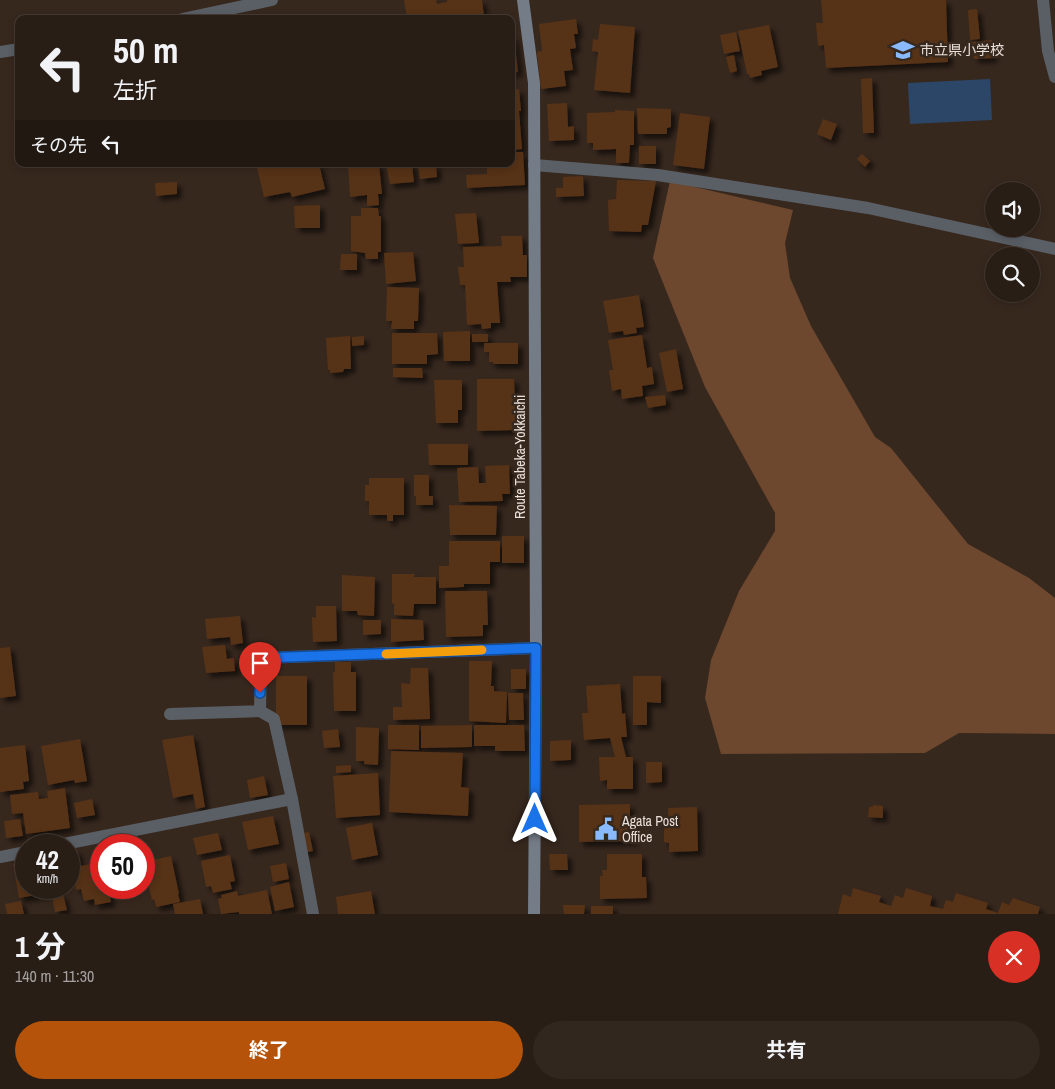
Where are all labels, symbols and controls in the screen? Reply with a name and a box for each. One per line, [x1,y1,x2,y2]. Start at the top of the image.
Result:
text: 50 m [113,27,178,74]
icon: left [30,35,95,100]
school or university icon: 市立県小学校 [890,37,916,63]
place label: 市立県小学校 [920,41,1004,59]
text: 左折 [113,75,157,105]
icon: left [97,130,125,158]
text: その先 [30,132,87,158]
map controls [985,182,1040,302]
button: sound [985,182,1040,237]
button: search [985,247,1040,302]
street label: Route Tabeka-Yokkaichi [511,395,529,519]
pin [239,642,281,693]
icon: arrive [246,649,274,677]
position arrow [508,792,560,844]
place label: Agata Post Office [621,812,678,846]
public building icon: Agata Post Office [593,816,619,842]
speed limit sign: 50 [90,834,155,899]
text: 42 [36,843,59,877]
text: km/h [37,871,58,887]
text: 1 分 [15,926,66,966]
button: close [988,931,1040,983]
text: 140 m · 11:30 [15,965,94,987]
button: 終了 [15,1021,523,1079]
button: 共有 [533,1021,1040,1079]

